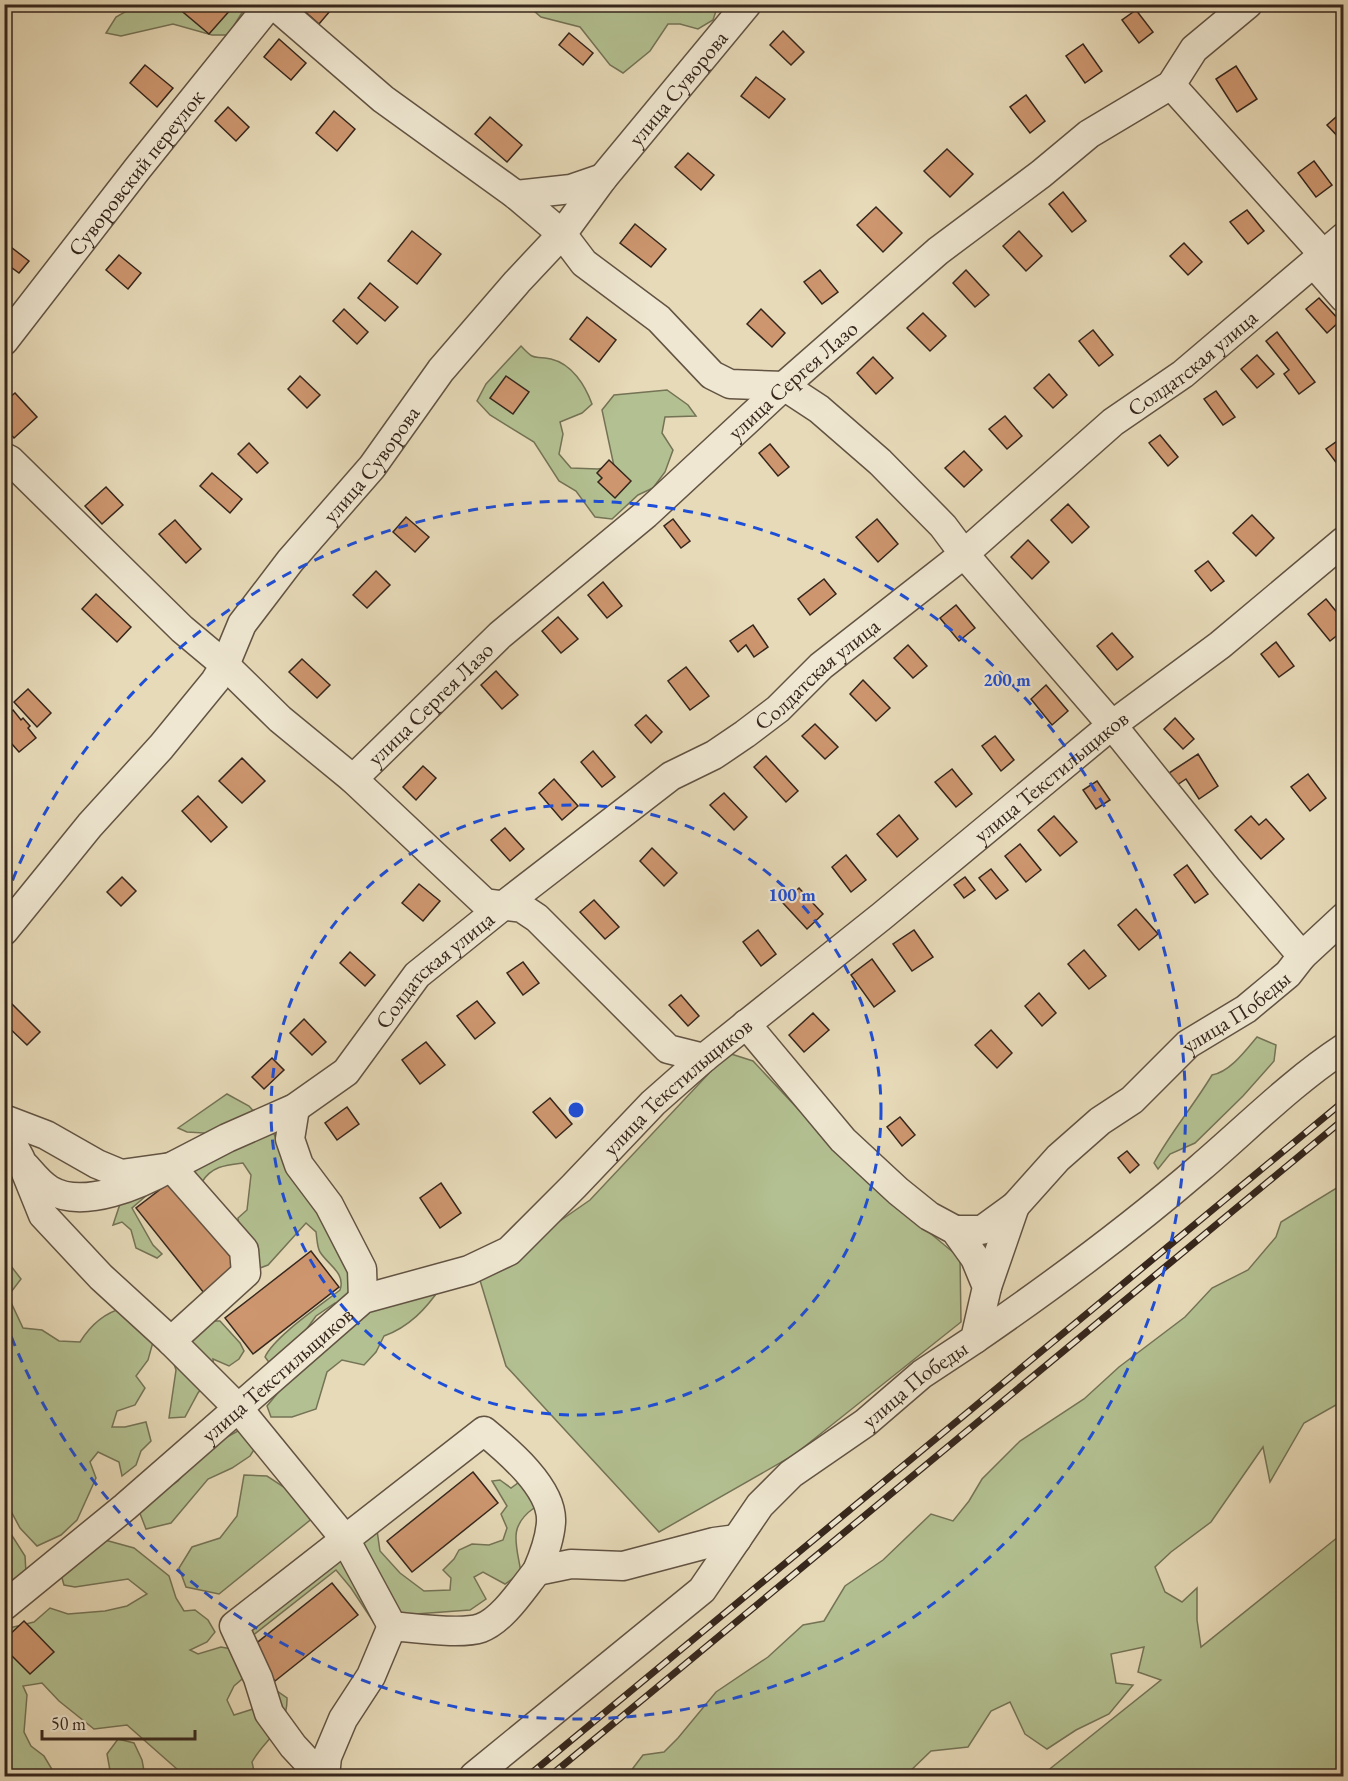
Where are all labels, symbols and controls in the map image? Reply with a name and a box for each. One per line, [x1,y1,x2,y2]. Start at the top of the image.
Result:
street label: улица Суворова [621,24,734,152]
street label: Суворовский переулок [61,83,211,262]
street label: Солдатская улица [1121,303,1263,423]
street label: улица Сергея Лазо [721,314,864,446]
street label: улица Суворова [316,399,426,529]
street label: Солдатская улица [748,611,886,736]
street label: улица Сергея Лазо [361,635,500,772]
text: 200 m [983,668,1031,691]
street label: улица Текстильщиков [967,703,1134,849]
text: 100 m [768,883,816,906]
street label: Солдатская улица [368,904,500,1034]
street label: улица Победы [1173,964,1296,1059]
street label: улица Текстильщиков [596,1011,758,1162]
centre of rings [566,1100,586,1120]
street label: улица Текстильщиков [195,1300,359,1449]
street label: улица Победы [855,1333,973,1434]
scale bar [42,1703,195,1741]
text: 50 m [51,1712,86,1735]

